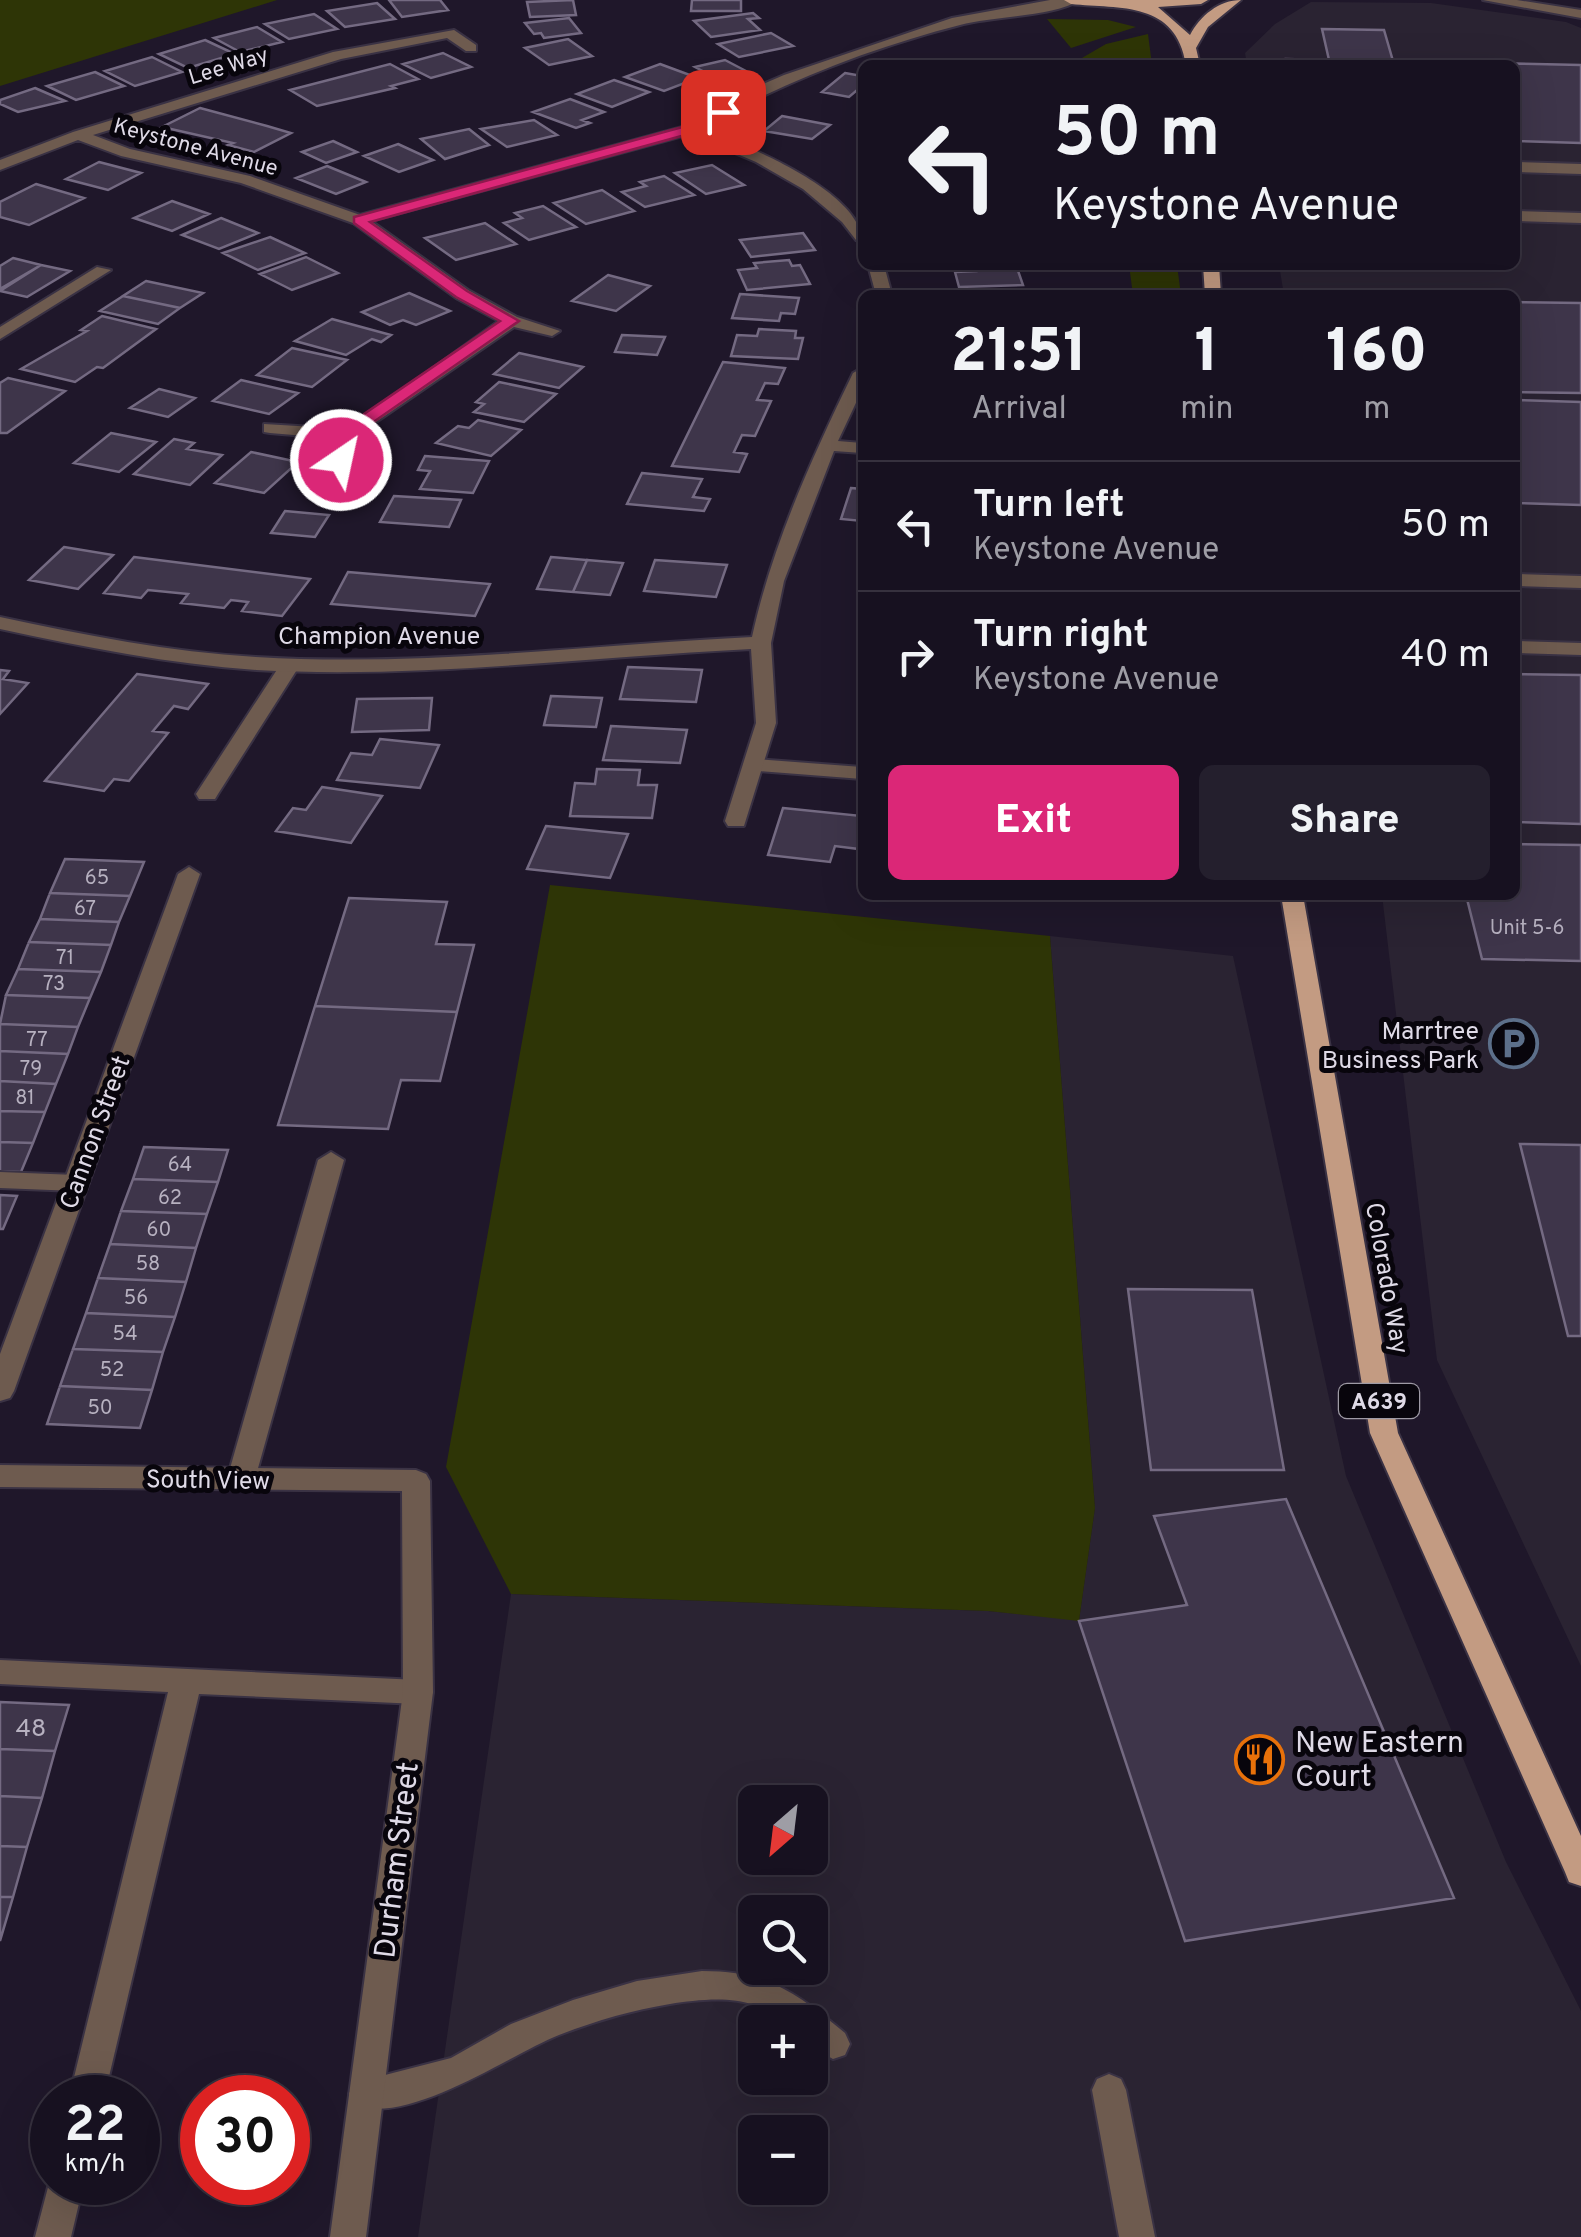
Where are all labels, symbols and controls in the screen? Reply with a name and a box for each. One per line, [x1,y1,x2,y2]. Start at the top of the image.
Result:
street label: Lee Way [185,42,272,92]
pin [681,70,766,155]
icon: arrive [696,85,751,140]
text: 50 m [1053,92,1220,181]
icon: left [888,100,1018,230]
street label: Keystone Avenue [110,113,281,183]
text: Keystone Avenue [1053,179,1399,236]
text: 21:51 [951,317,1088,393]
text: 1 [1195,317,1219,393]
text: 160 [1326,317,1427,393]
text: Arrival [971,390,1067,430]
text: min [1180,390,1233,430]
text: m [1363,390,1390,430]
position arrow [289,408,393,512]
text: Turn left [973,482,1125,531]
icon: left [888,499,943,554]
text: 50 m [1401,502,1490,551]
text: Keystone Avenue [973,531,1219,571]
text: Turn right [973,612,1148,661]
street label: Champion Avenue [278,622,480,654]
icon: right [888,629,943,684]
text: 40 m [1401,632,1490,681]
text: Keystone Avenue [973,661,1219,701]
button: Exit [888,765,1179,880]
button: Share [1199,765,1490,880]
house number: 65 [85,866,109,892]
house number: 67 [74,897,96,923]
house number: Unit 5-6 [1490,916,1564,942]
house number: 71 [56,946,74,972]
house number: 73 [43,972,65,998]
place label: Marrtree Business Park [1322,1017,1479,1078]
parking icon: Marrtree Business Park [1488,1018,1540,1070]
house number: 77 [26,1028,48,1054]
street label: Cannon Street [54,1052,139,1214]
house number: 79 [20,1057,42,1083]
house number: 81 [15,1086,35,1112]
house number: 64 [168,1153,192,1179]
house number: 62 [158,1186,182,1212]
street label: Colorado Way [1356,1200,1414,1357]
house number: 60 [147,1218,171,1244]
house number: 58 [136,1252,160,1278]
house number: 56 [124,1286,148,1312]
house number: 54 [112,1322,138,1348]
house number: 52 [100,1358,124,1384]
road number: A639 [1339,1384,1419,1418]
house number: 50 [87,1396,113,1422]
street label: South View [146,1465,270,1499]
house number: 48 [16,1714,46,1746]
place label: New Eastern Court [1295,1726,1464,1797]
restaurant icon: New Eastern Court [1234,1733,1286,1785]
street label: Durham Street [368,1760,429,1960]
north arrow [738,1785,828,1875]
map controls [738,1785,828,2205]
button: search [738,1895,828,1985]
button: + [738,2005,828,2095]
speed limit sign: 30 [180,2075,310,2205]
text: 22 [64,2096,126,2159]
button: − [738,2115,828,2205]
text: km/h [65,2149,125,2181]

